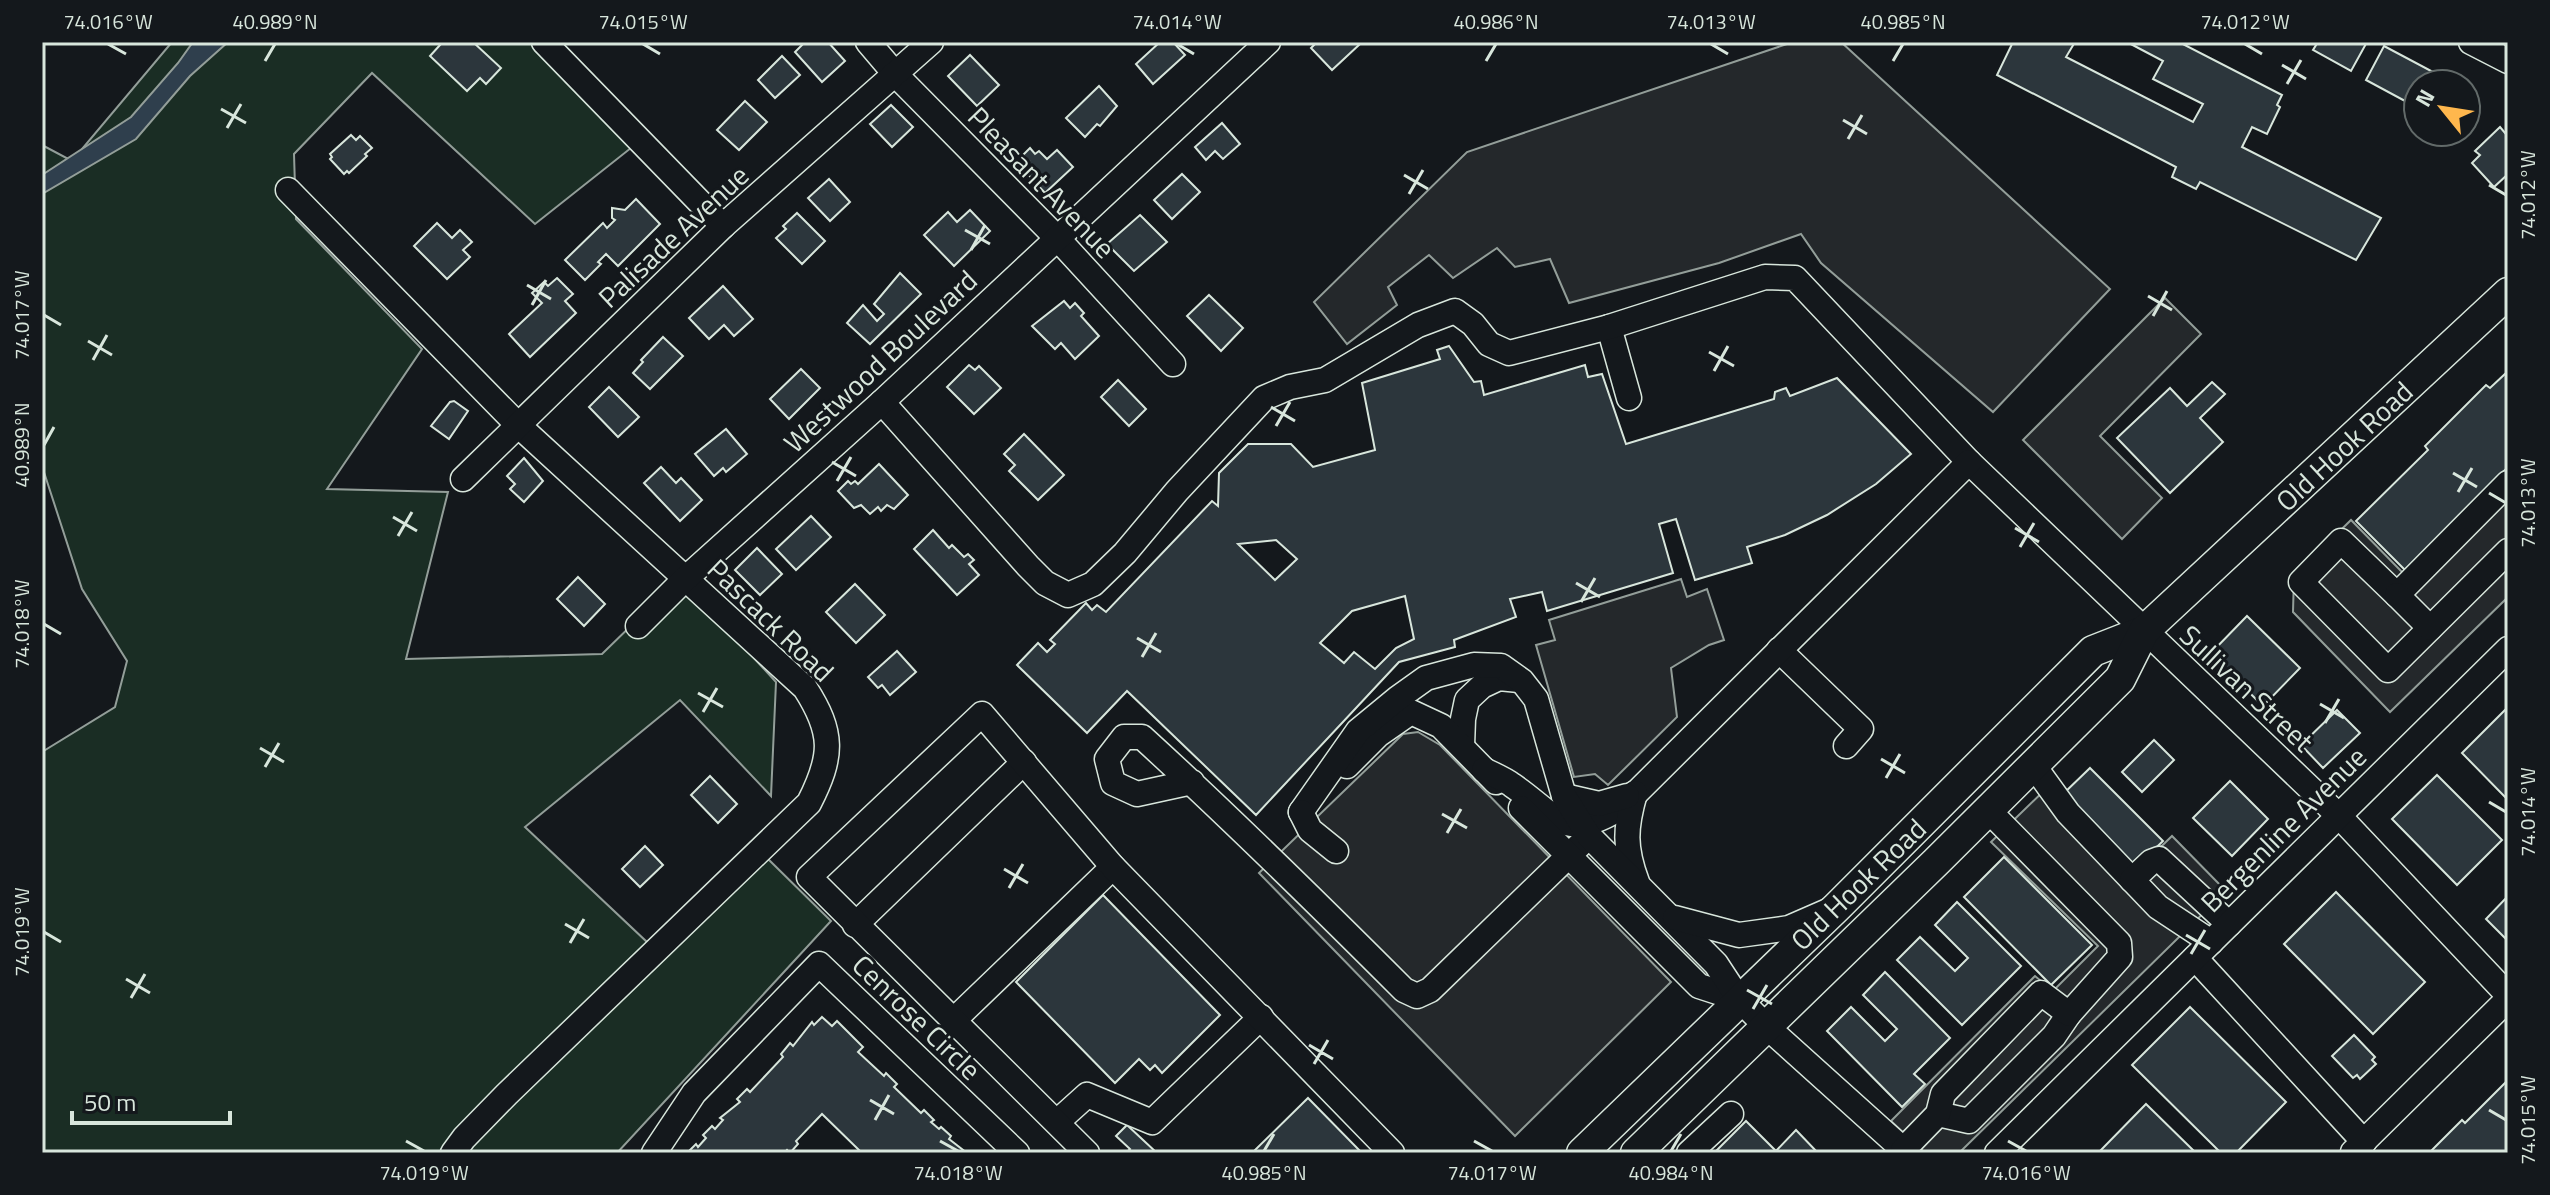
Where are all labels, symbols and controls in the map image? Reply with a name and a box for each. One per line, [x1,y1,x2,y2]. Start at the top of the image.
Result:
text: 74.016°W [63,6,153,37]
text: 40.989°N [232,6,318,37]
text: 74.015°W [598,6,688,37]
text: 74.014°W [1132,6,1222,37]
text: 40.986°N [1453,6,1539,37]
text: 74.013°W [1666,6,1756,37]
text: 40.985°N [1860,6,1946,37]
text: 74.012°W [2200,6,2290,37]
north arrow [2402,68,2482,148]
text: N [2406,83,2443,113]
street label: Pleasant Avenue [958,96,1126,268]
text: 74.012°W [2512,150,2543,240]
street label: Palisade Avenue [588,155,758,317]
street label: Westwood Boulevard [773,259,987,463]
text: 74.017°W [6,270,37,360]
street label: Old Hook Road [2266,371,2422,521]
text: 40.989°N [6,402,37,488]
text: 74.013°W [2512,458,2543,548]
street label: Pascack Road [698,548,844,692]
text: 74.018°W [6,579,37,669]
street label: Sullivan Street [2170,614,2324,762]
street label: Bergenline Avenue [2190,736,2376,922]
text: 74.014°W [2512,767,2543,857]
street label: Old Hook Road [1780,808,1936,960]
text: 74.019°W [6,887,37,977]
street label: Cenrose Circle [843,944,991,1090]
scale bar [72,1075,230,1125]
text: 74.015°W [2512,1075,2543,1165]
text: 50 m [84,1084,136,1120]
text: 74.019°W [379,1157,469,1188]
text: 74.018°W [913,1157,1003,1188]
text: 40.985°N [1221,1157,1307,1188]
text: 74.017°W [1447,1157,1537,1188]
text: 40.984°N [1628,1157,1714,1188]
text: 74.016°W [1981,1157,2071,1188]

